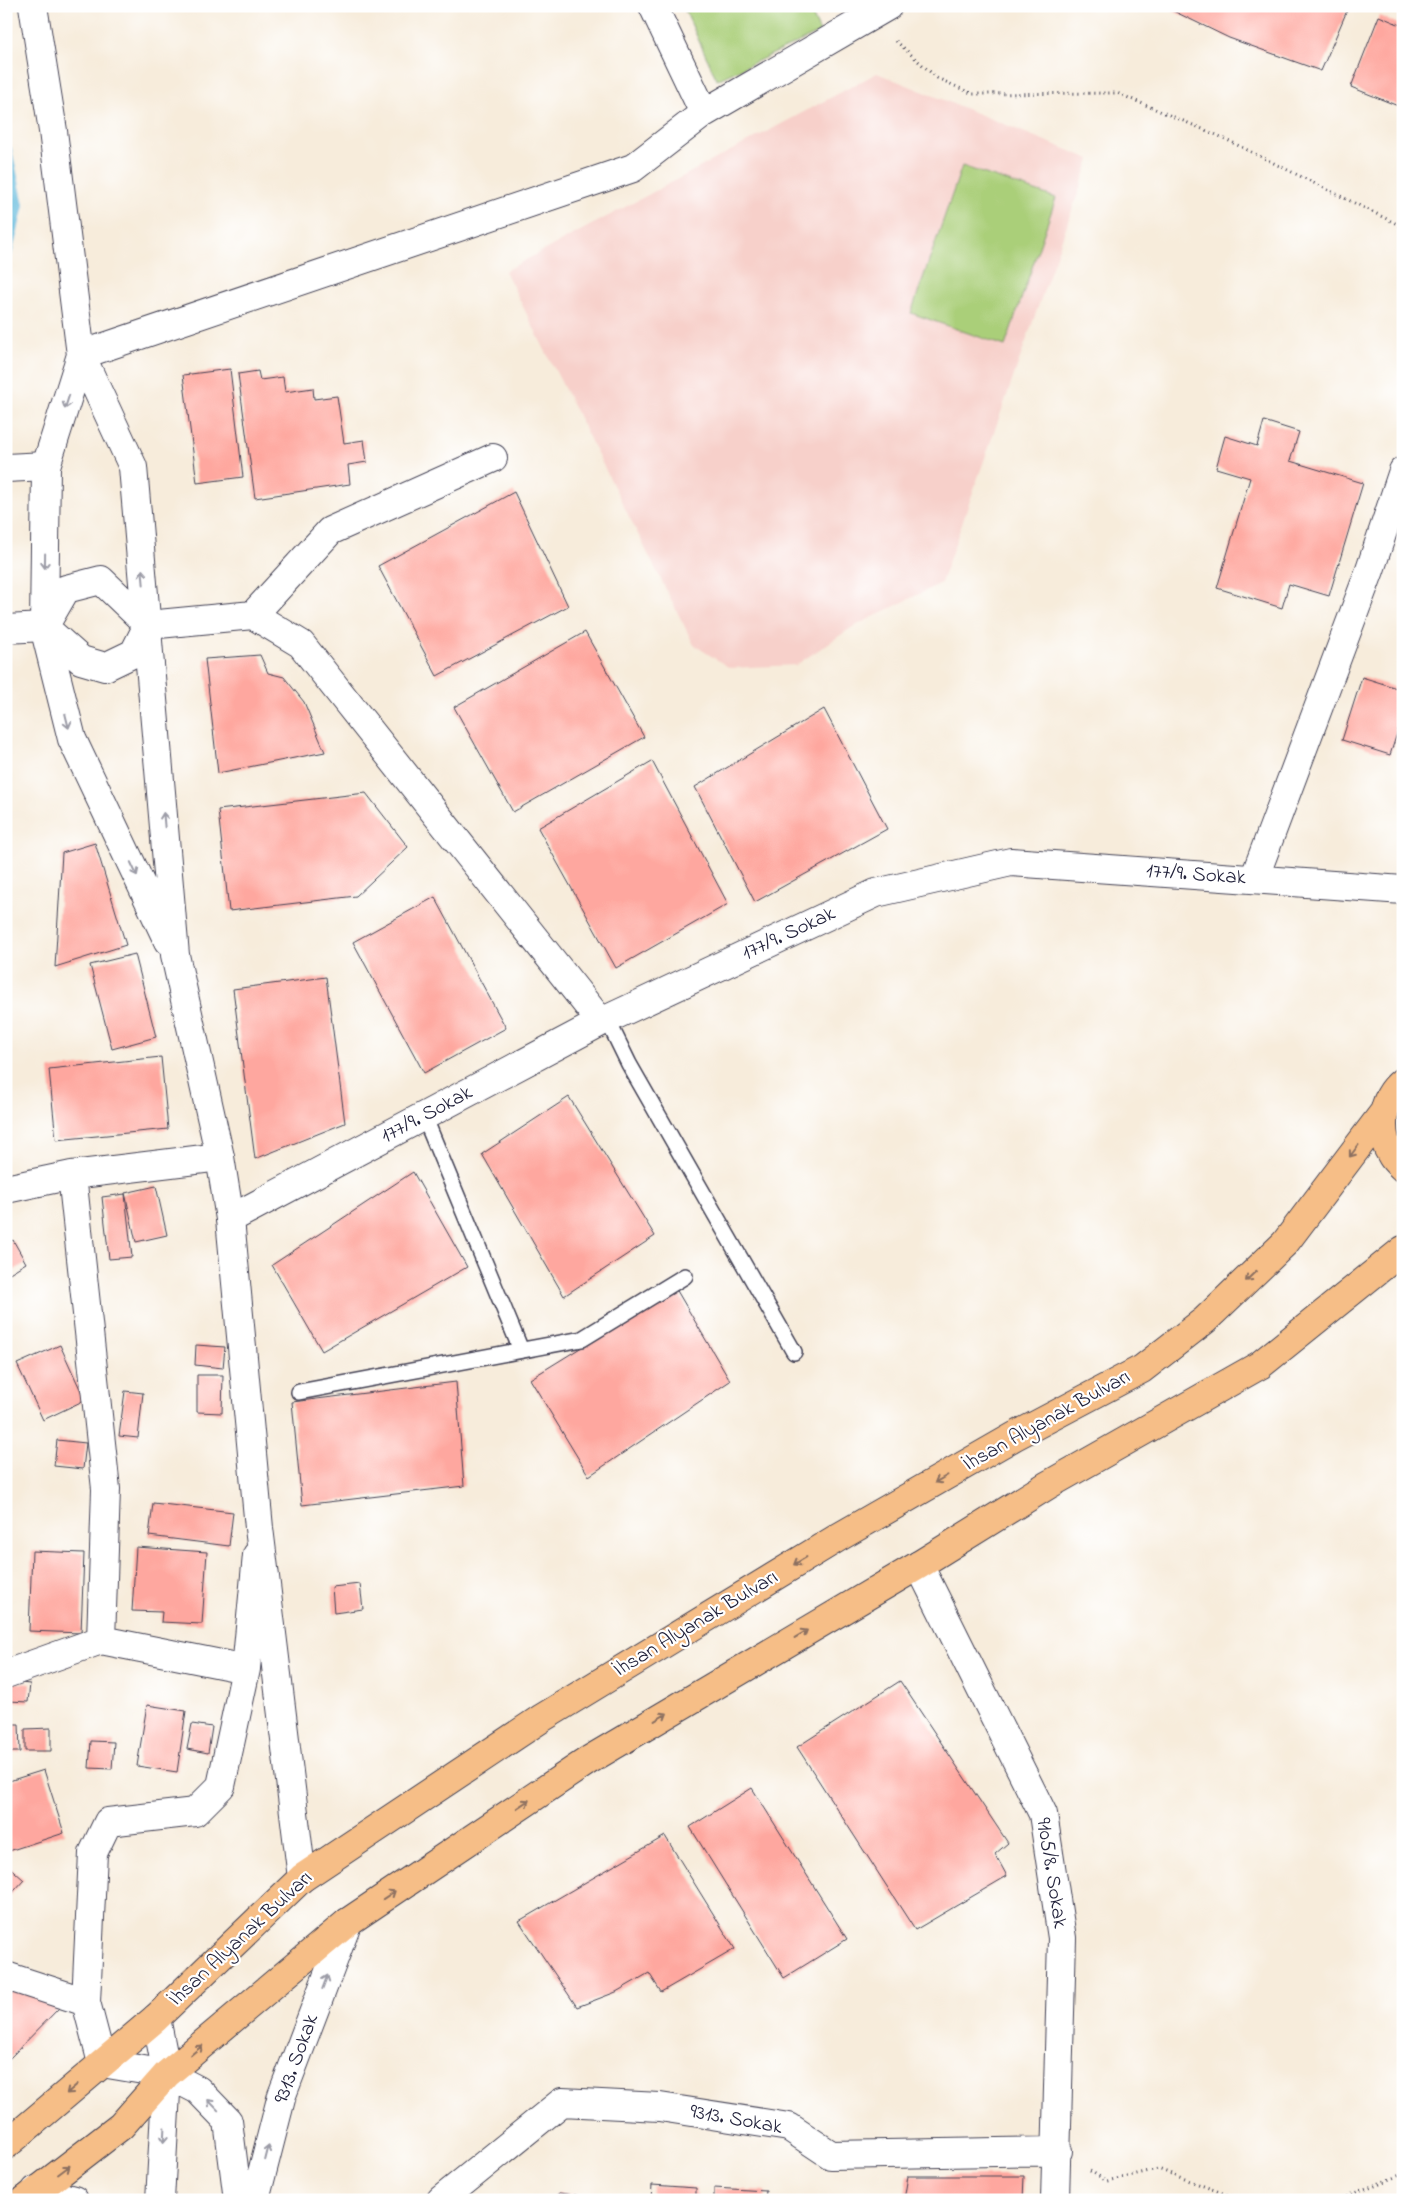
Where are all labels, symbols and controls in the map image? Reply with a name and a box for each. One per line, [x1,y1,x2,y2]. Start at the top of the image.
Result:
one-way arrow [61,393,71,409]
one-way arrow [40,552,50,569]
one-way arrow [138,569,148,585]
one-way arrow [63,712,72,728]
one-way arrow [159,812,169,828]
street label: 177/9. Sokak [1145,857,1248,894]
one-way arrow [129,861,139,876]
street label: 177/9. Sokak [737,899,841,969]
street label: 177/9. Sokak [376,1078,479,1152]
one-way arrow [1349,1144,1360,1157]
one-way arrow [1244,1270,1257,1282]
street label: İhsan Alyanak Bulvarı [958,1362,1137,1481]
one-way arrow [934,1474,948,1484]
one-way arrow [794,1556,808,1566]
street label: İhsan Alyanak Bulvarı [608,1563,785,1687]
one-way arrow [793,1629,807,1639]
one-way arrow [653,1712,667,1722]
one-way arrow [516,1799,530,1809]
street label: 9105/8. Sokak [1027,1816,1075,1931]
street label: İhsan Alyanak Bulvarı [162,1864,321,2015]
one-way arrow [382,1890,396,1900]
one-way arrow [321,1975,330,1991]
street label: 9313. Sokak [267,2009,327,2108]
one-way arrow [190,2044,203,2055]
one-way arrow [66,2083,79,2094]
street label: 9313. Sokak [687,2097,785,2143]
one-way arrow [207,2100,219,2112]
one-way arrow [159,2127,168,2143]
one-way arrow [263,2145,272,2161]
one-way arrow [57,2164,70,2175]

